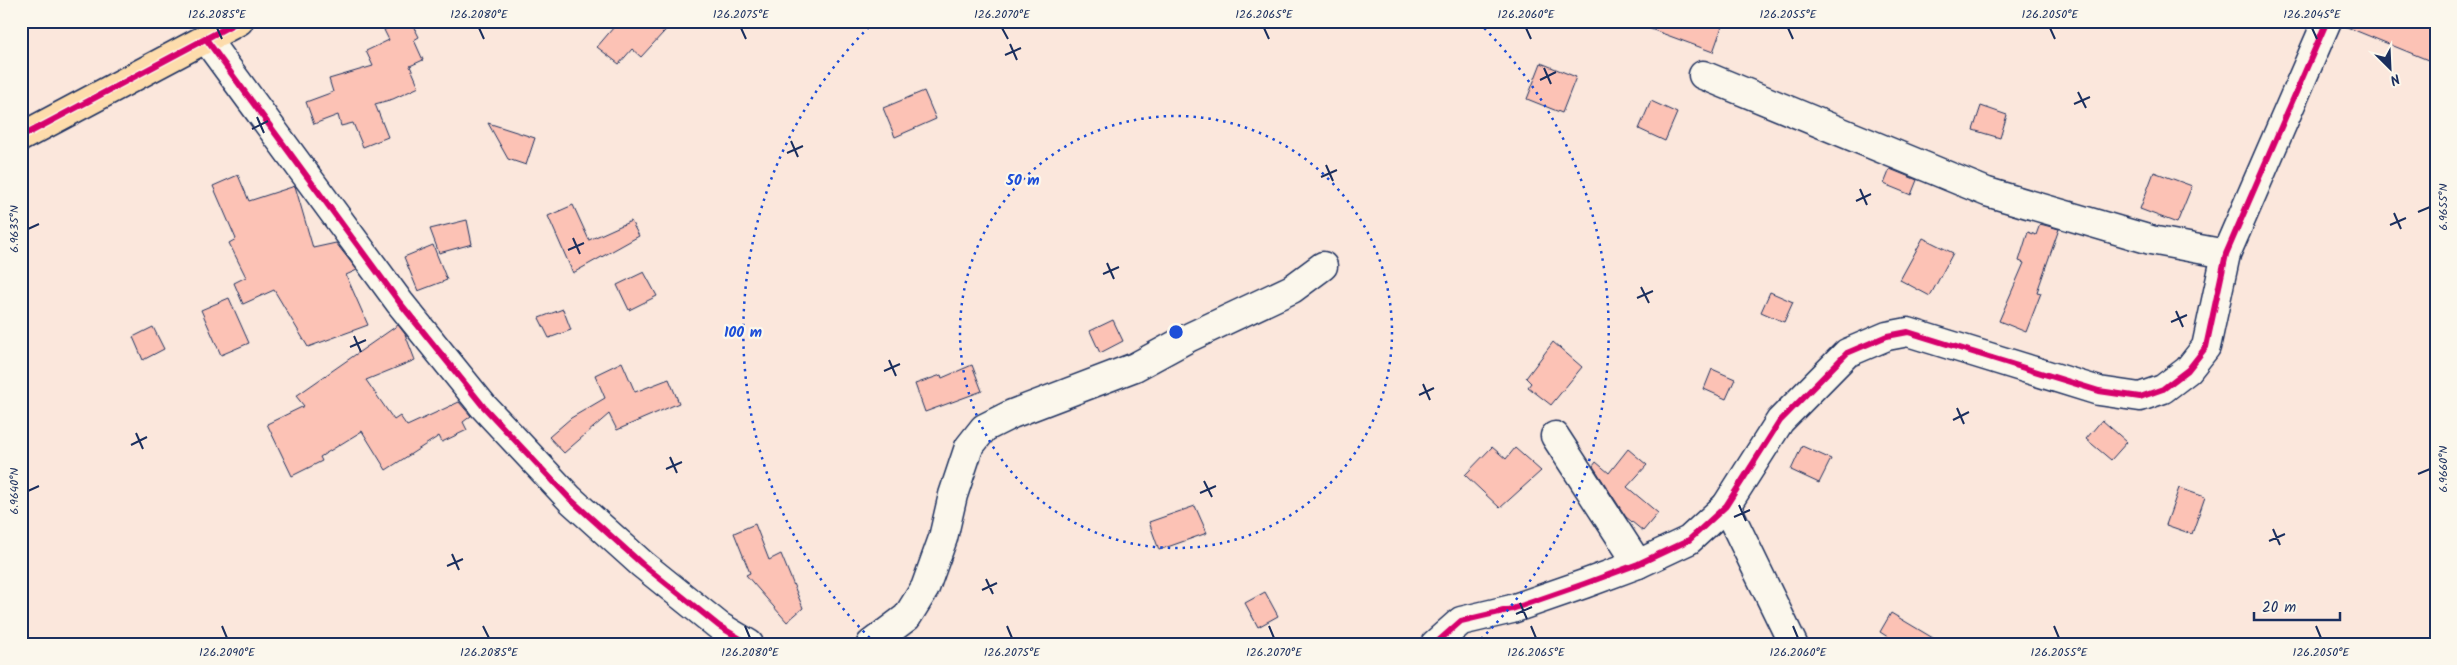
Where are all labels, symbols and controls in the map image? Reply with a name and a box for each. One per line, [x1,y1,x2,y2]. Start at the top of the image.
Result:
text: 126.2085°E [188,5,247,24]
text: 126.2080°E [450,5,509,24]
text: 126.2075°E [713,5,770,24]
text: 126.2070°E [974,5,1031,24]
text: 126.2065°E [1235,5,1294,24]
text: 126.2060°E [1498,5,1555,24]
text: 126.2055°E [1759,5,1818,24]
text: 126.2050°E [2022,5,2079,24]
text: 126.2045°E [2283,5,2342,24]
north arrow [2364,42,2414,92]
text: N [2386,67,2403,91]
text: 50 m [1005,169,1040,193]
text: 6.9655°N [2434,183,2453,231]
text: 6.9635°N [5,205,24,253]
text: 100 m [724,321,762,345]
centre of rings [1167,323,1185,341]
text: 6.9660°N [2434,446,2453,492]
text: 6.9640°N [5,468,24,514]
scale bar [2254,590,2341,622]
text: 20 m [2262,596,2296,620]
text: 126.2090°E [199,643,256,662]
text: 126.2085°E [460,643,519,662]
text: 126.2080°E [721,643,780,662]
text: 126.2075°E [984,643,1041,662]
text: 126.2070°E [1246,643,1303,662]
text: 126.2065°E [1507,643,1566,662]
text: 126.2060°E [1770,643,1827,662]
text: 126.2055°E [2030,643,2089,662]
text: 126.2050°E [2293,643,2350,662]

